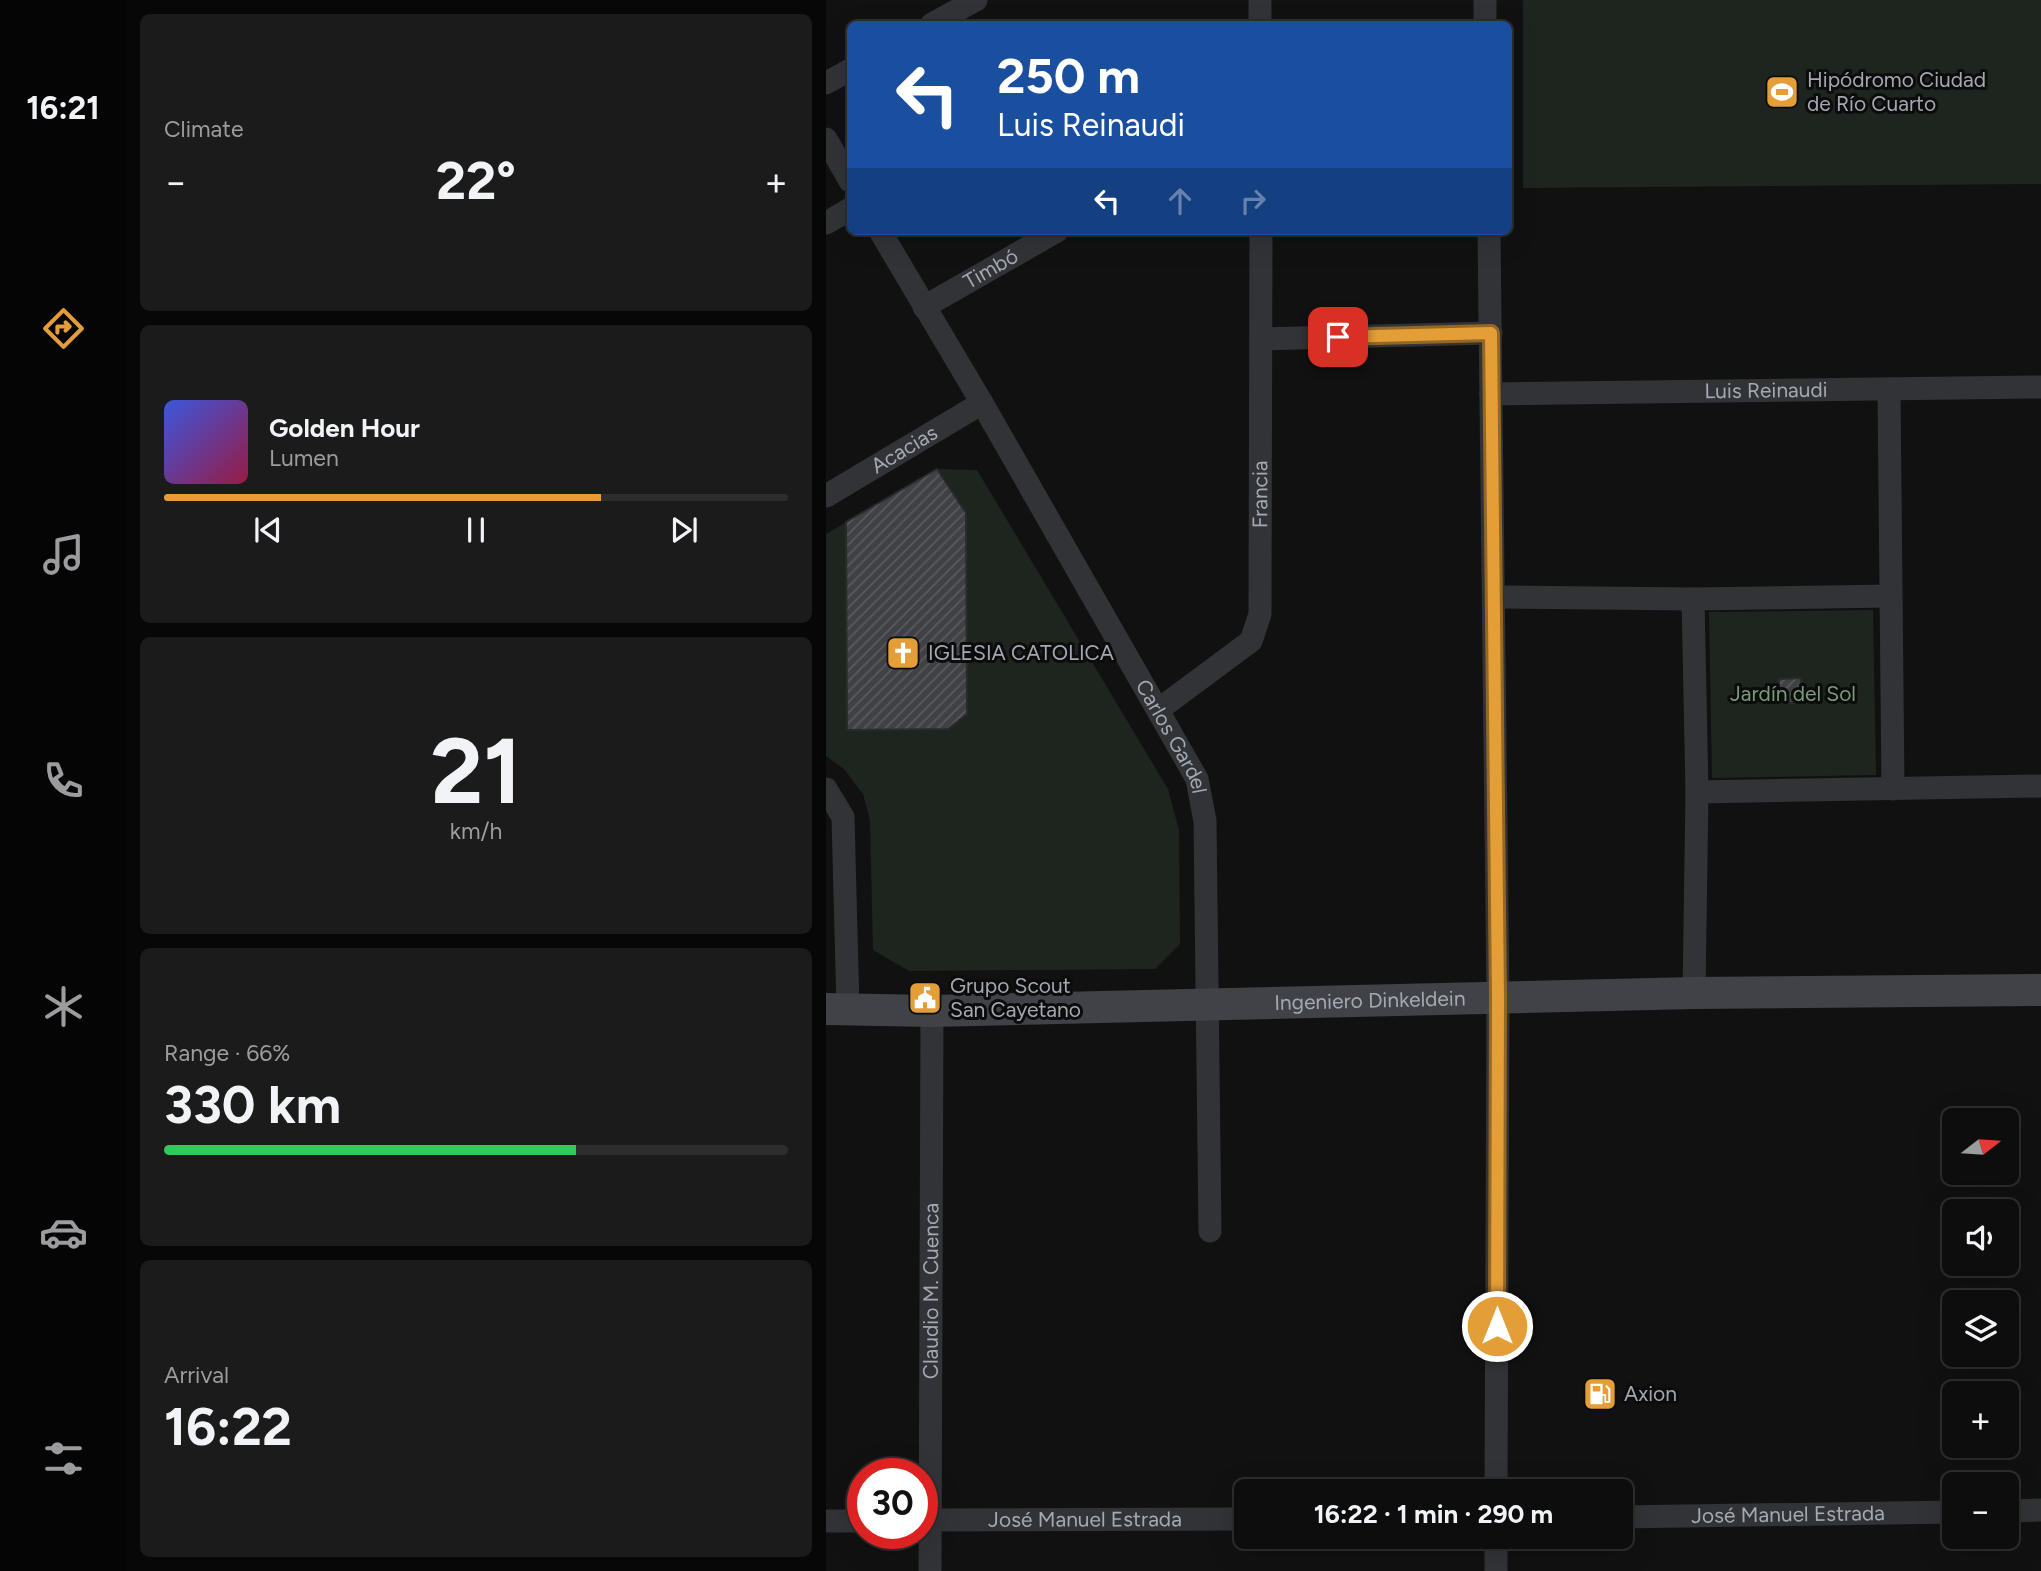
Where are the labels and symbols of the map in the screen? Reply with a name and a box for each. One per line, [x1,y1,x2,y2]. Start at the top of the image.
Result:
place label: Hipódromo Ciudad de Río Cuarto [1807,67,1986,116]
sports icon: Hipódromo Ciudad de Río Cuarto [1763,73,1801,111]
street label: Timbó [959,243,1022,294]
pin [1308,307,1368,367]
street label: Luis Reinaudi [1704,377,1828,403]
street label: Acacias [866,420,942,478]
street label: Francia [1247,460,1272,528]
church icon: IGLESIA CATOLICA [884,634,922,672]
place label: IGLESIA CATOLICA [928,640,1114,665]
street label: Carlos Gardel [1131,675,1212,795]
park label: Jardín del Sol [1730,681,1856,706]
place label: Grupo Scout San Cayetano [950,973,1081,1022]
public building icon: Grupo Scout San Cayetano [906,979,944,1017]
street label: Ingeniero Dinkeldein [1274,985,1466,1015]
north arrow [1942,1108,2020,1185]
street label: Claudio M. Cuenca [918,1203,943,1379]
position arrow [1460,1289,1534,1363]
fuel station icon: Axion [1581,1375,1619,1413]
place label: Axion [1624,1381,1677,1406]
speed limit sign: 30 [847,1458,938,1549]
street label: José Manuel Estrada [1691,1500,1885,1528]
street label: José Manuel Estrada [988,1506,1182,1532]

